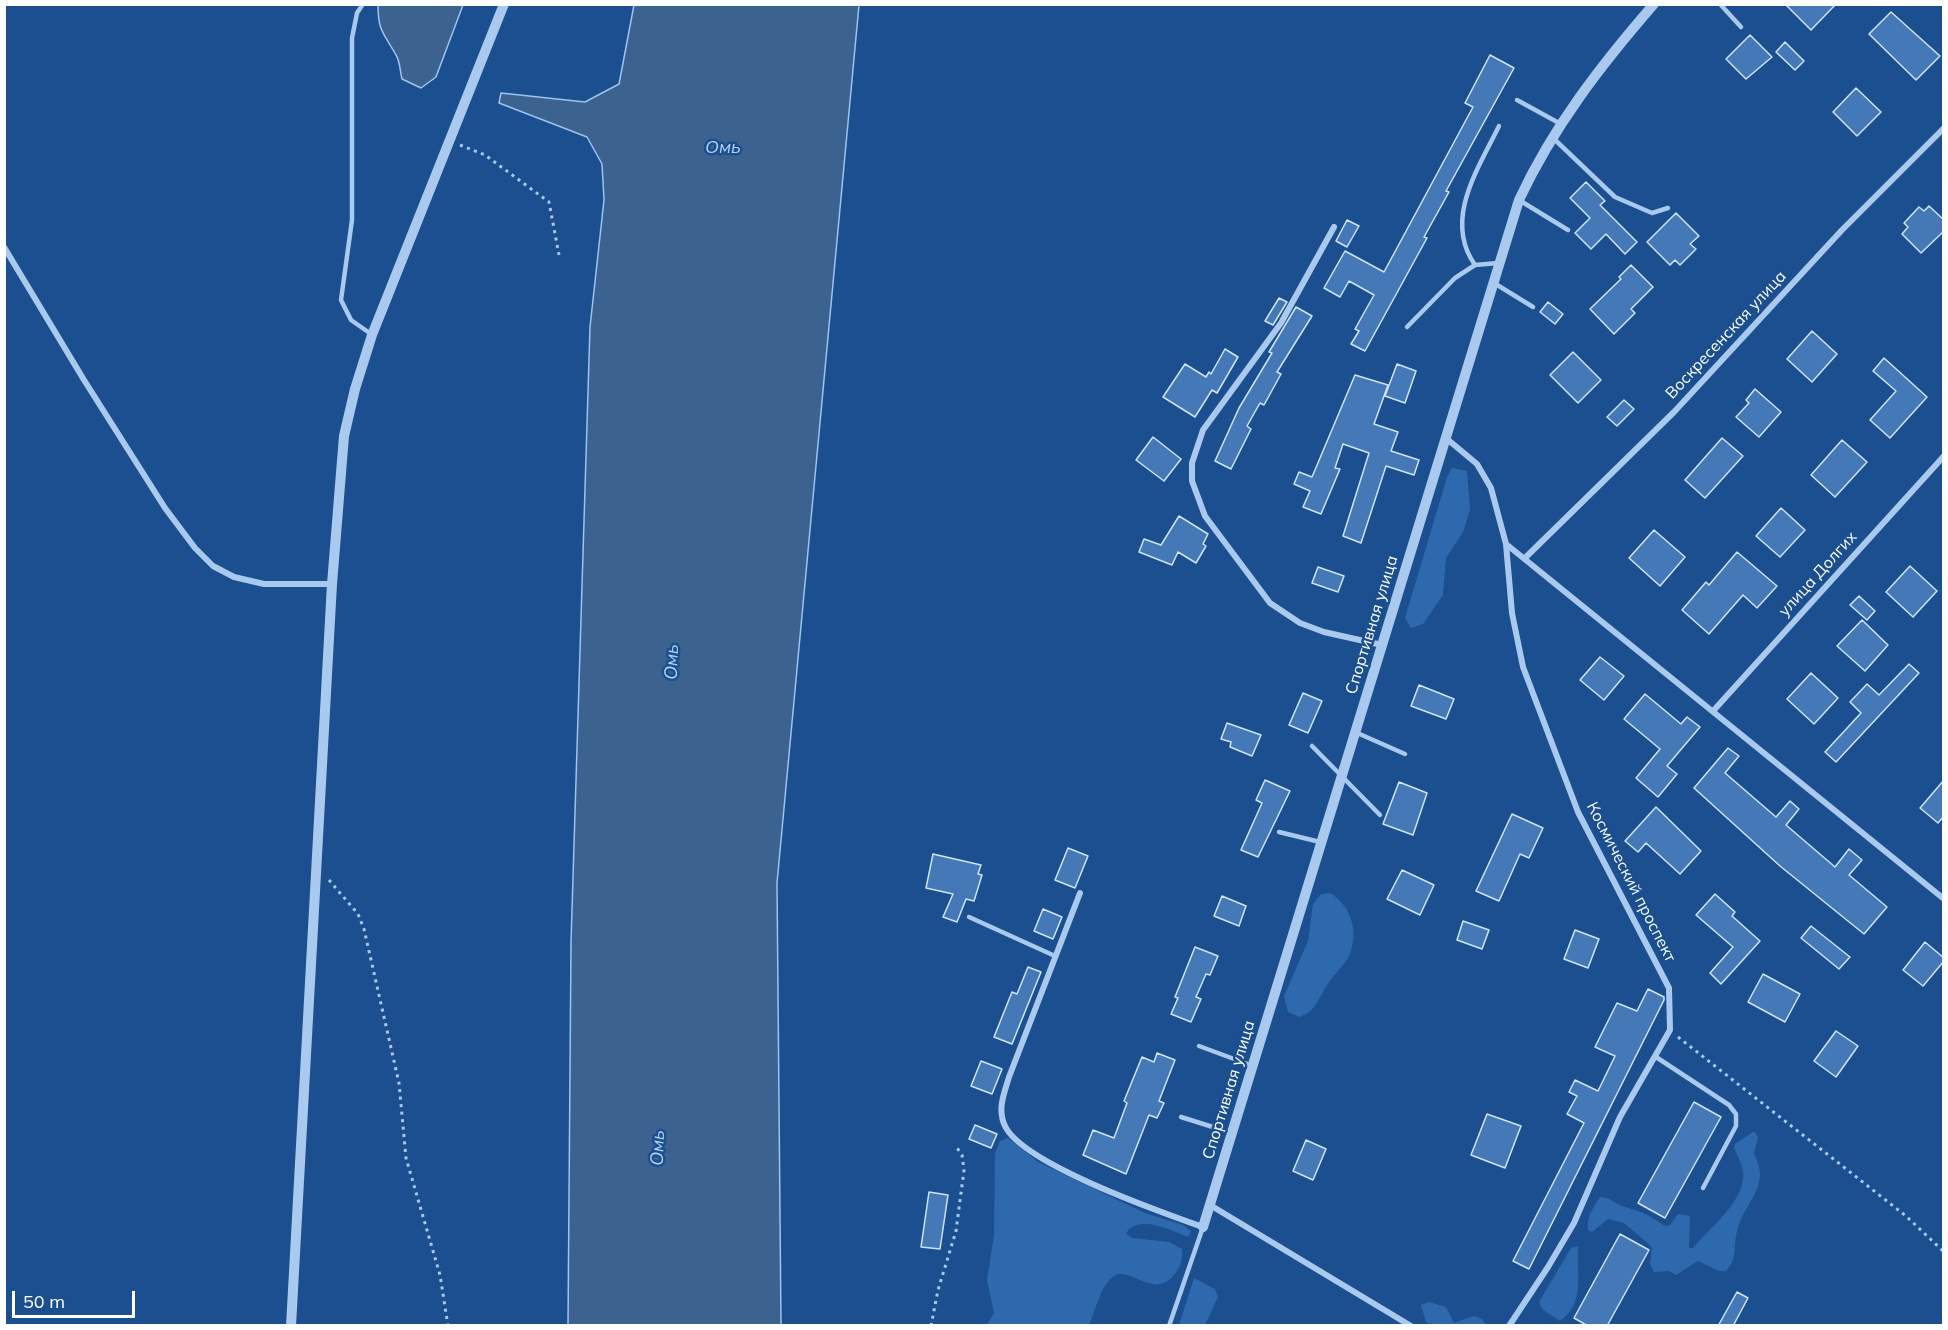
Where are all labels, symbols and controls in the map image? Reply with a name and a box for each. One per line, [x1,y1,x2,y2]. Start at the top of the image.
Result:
water label: Омь [705,137,741,159]
street label: Воскресенская улица [1662,267,1790,403]
street label: улица Долгих [1775,528,1861,620]
street label: Спортивная улица [1342,553,1402,697]
water label: Омь [661,644,683,680]
street label: Космический проспект [1582,799,1680,965]
street label: Спортивная улица [1199,1018,1259,1162]
water label: Омь [647,1130,669,1166]
scale bar [15,1279,138,1317]
text: 50 m [23,1290,65,1313]

